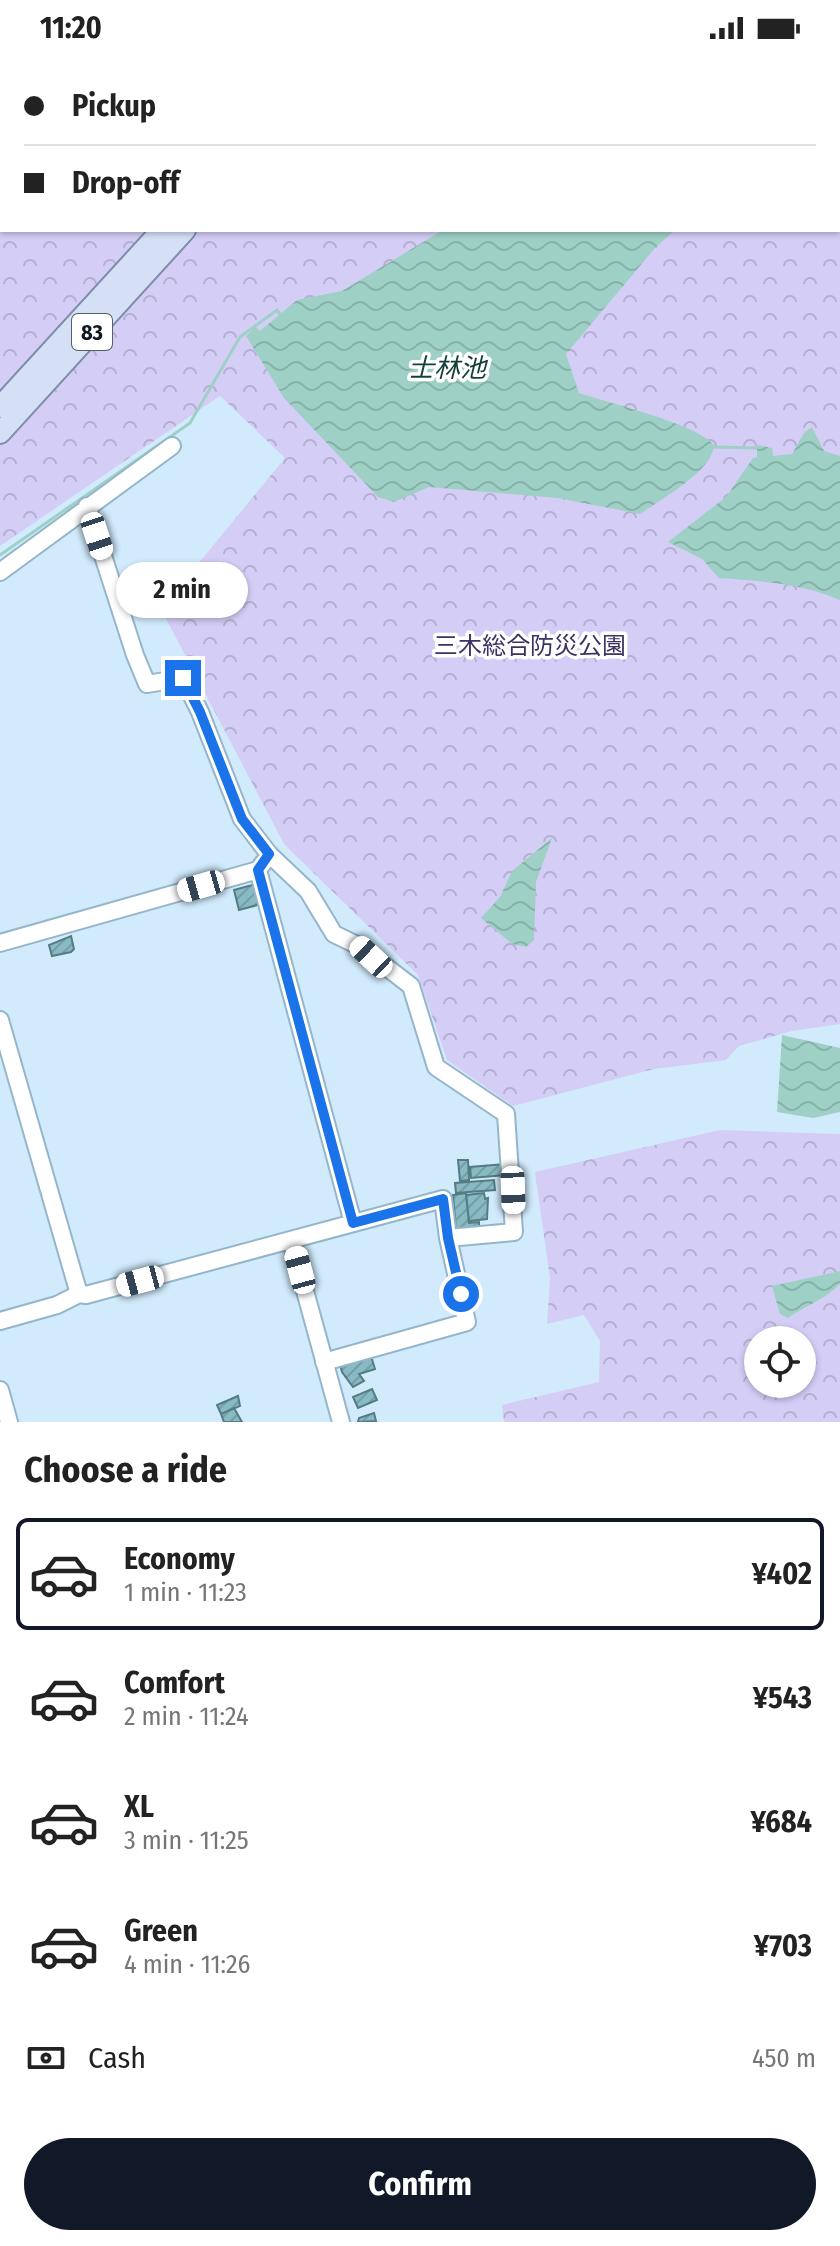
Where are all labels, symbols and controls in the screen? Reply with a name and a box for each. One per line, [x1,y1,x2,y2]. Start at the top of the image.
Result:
text: 11:20 [40,10,102,46]
text: Pickup [72,88,156,124]
text: Drop-off [72,165,179,201]
road number: 83 [72,314,112,350]
water label: 士林池 [408,353,489,384]
car [78,509,116,563]
callout: 2 min [117,562,249,618]
text: 2 min [153,574,211,605]
park label: 三木総合防災公園 [434,632,626,660]
route end [165,660,201,696]
car [175,868,227,904]
car [345,932,397,982]
car [500,1166,526,1214]
car [282,1244,318,1296]
car [114,1263,166,1299]
route start [443,1276,479,1312]
map controls [744,1326,816,1398]
button: locate [744,1326,816,1398]
text: Choose a ride [24,1448,227,1492]
icon: car [28,1538,100,1610]
text: Economy [124,1541,235,1577]
text: ¥402 [752,1556,812,1592]
text: 1 min · 11:23 [124,1577,247,1608]
icon: car [28,1662,100,1734]
text: Comfort [124,1665,225,1701]
text: ¥543 [753,1680,812,1716]
text: 2 min · 11:24 [124,1701,249,1732]
icon: car [28,1786,100,1858]
text: XL [124,1789,154,1825]
text: ¥684 [750,1804,812,1840]
text: 3 min · 11:25 [124,1825,249,1856]
icon: car [28,1910,100,1982]
text: Green [124,1913,198,1949]
text: ¥703 [754,1928,812,1964]
text: 4 min · 11:26 [124,1949,250,1980]
icon: cash [24,2036,68,2080]
text: Cash [88,2040,146,2076]
text: 450 m [752,2043,816,2074]
button: Confirm [24,2138,816,2230]

